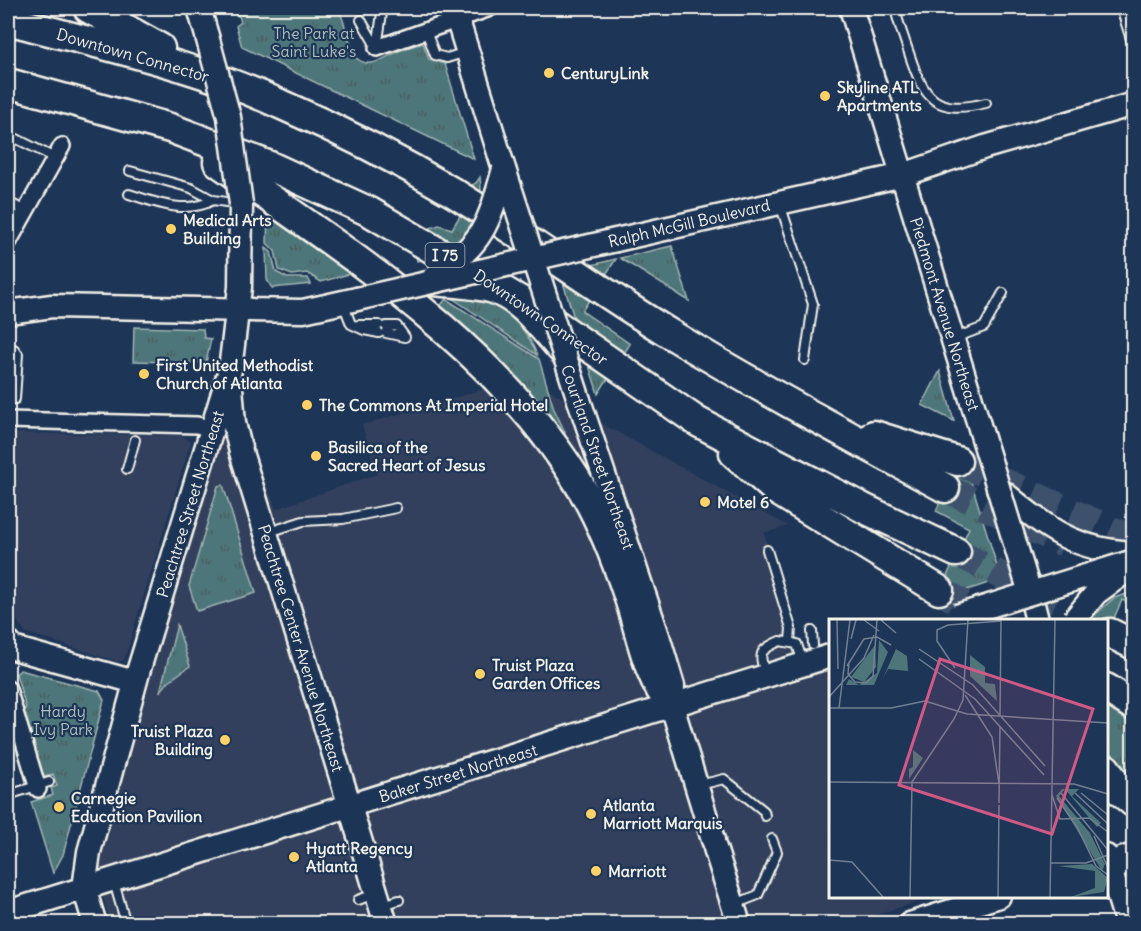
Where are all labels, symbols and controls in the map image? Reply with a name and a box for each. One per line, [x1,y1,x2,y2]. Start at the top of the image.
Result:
park label: The Park at Saint Luke's [272,23,356,61]
street label: Downtown Connector [54,24,212,86]
place label: CenturyLink [561,63,649,84]
marker: CenturyLink [542,66,556,80]
place label: Skyline ATL Apartments [837,77,922,116]
marker: Skyline ATL Apartments [818,89,832,103]
street label: Ralph McGill Boulevard [606,195,772,251]
place label: Medical Arts Building [183,210,272,249]
street label: Piedmont Avenue Northeast [906,215,984,414]
marker: Medical Arts Building [164,222,178,236]
road number: I 75 [426,243,464,267]
street label: Downtown Connector [470,265,612,370]
place label: First United Methodist Church of Atlanta [156,355,314,393]
street label: Courtland Street Northeast [557,362,639,552]
marker: First United Methodist Church of Atlanta [137,367,151,381]
place label: The Commons At Imperial Hotel [319,395,548,416]
marker: The Commons At Imperial Hotel [300,398,314,412]
street label: Peachtree Street Northeast [152,408,228,600]
place label: Basilica of the Sacred Heart of Jesus [328,437,485,475]
marker: Basilica of the Sacred Heart of Jesus [309,449,323,463]
place label: Motel 6 [717,492,769,512]
marker: Motel 6 [698,495,712,509]
street label: Peachtree Center Avenue Northeast [254,522,348,775]
inset map [829,619,1108,898]
place label: Truist Plaza Garden Offices [492,655,600,693]
marker: Truist Plaza Garden Offices [473,667,487,681]
park label: Hardy Ivy Park [33,701,93,739]
place label: Truist Plaza Building [131,721,213,760]
marker: Truist Plaza Building [218,733,232,747]
street label: Baker Street Northeast [376,739,540,807]
place label: Carnegie Education Pavilion [71,788,202,826]
place label: Atlanta Marriott Marquis [603,795,723,834]
marker: Carnegie Education Pavilion [52,800,66,814]
marker: Atlanta Marriott Marquis [584,807,598,821]
place label: Hyatt Regency Atlanta [306,838,413,876]
marker: Hyatt Regency Atlanta [287,850,301,864]
place label: Marriott [608,861,667,881]
marker: Marriott [589,864,603,878]

